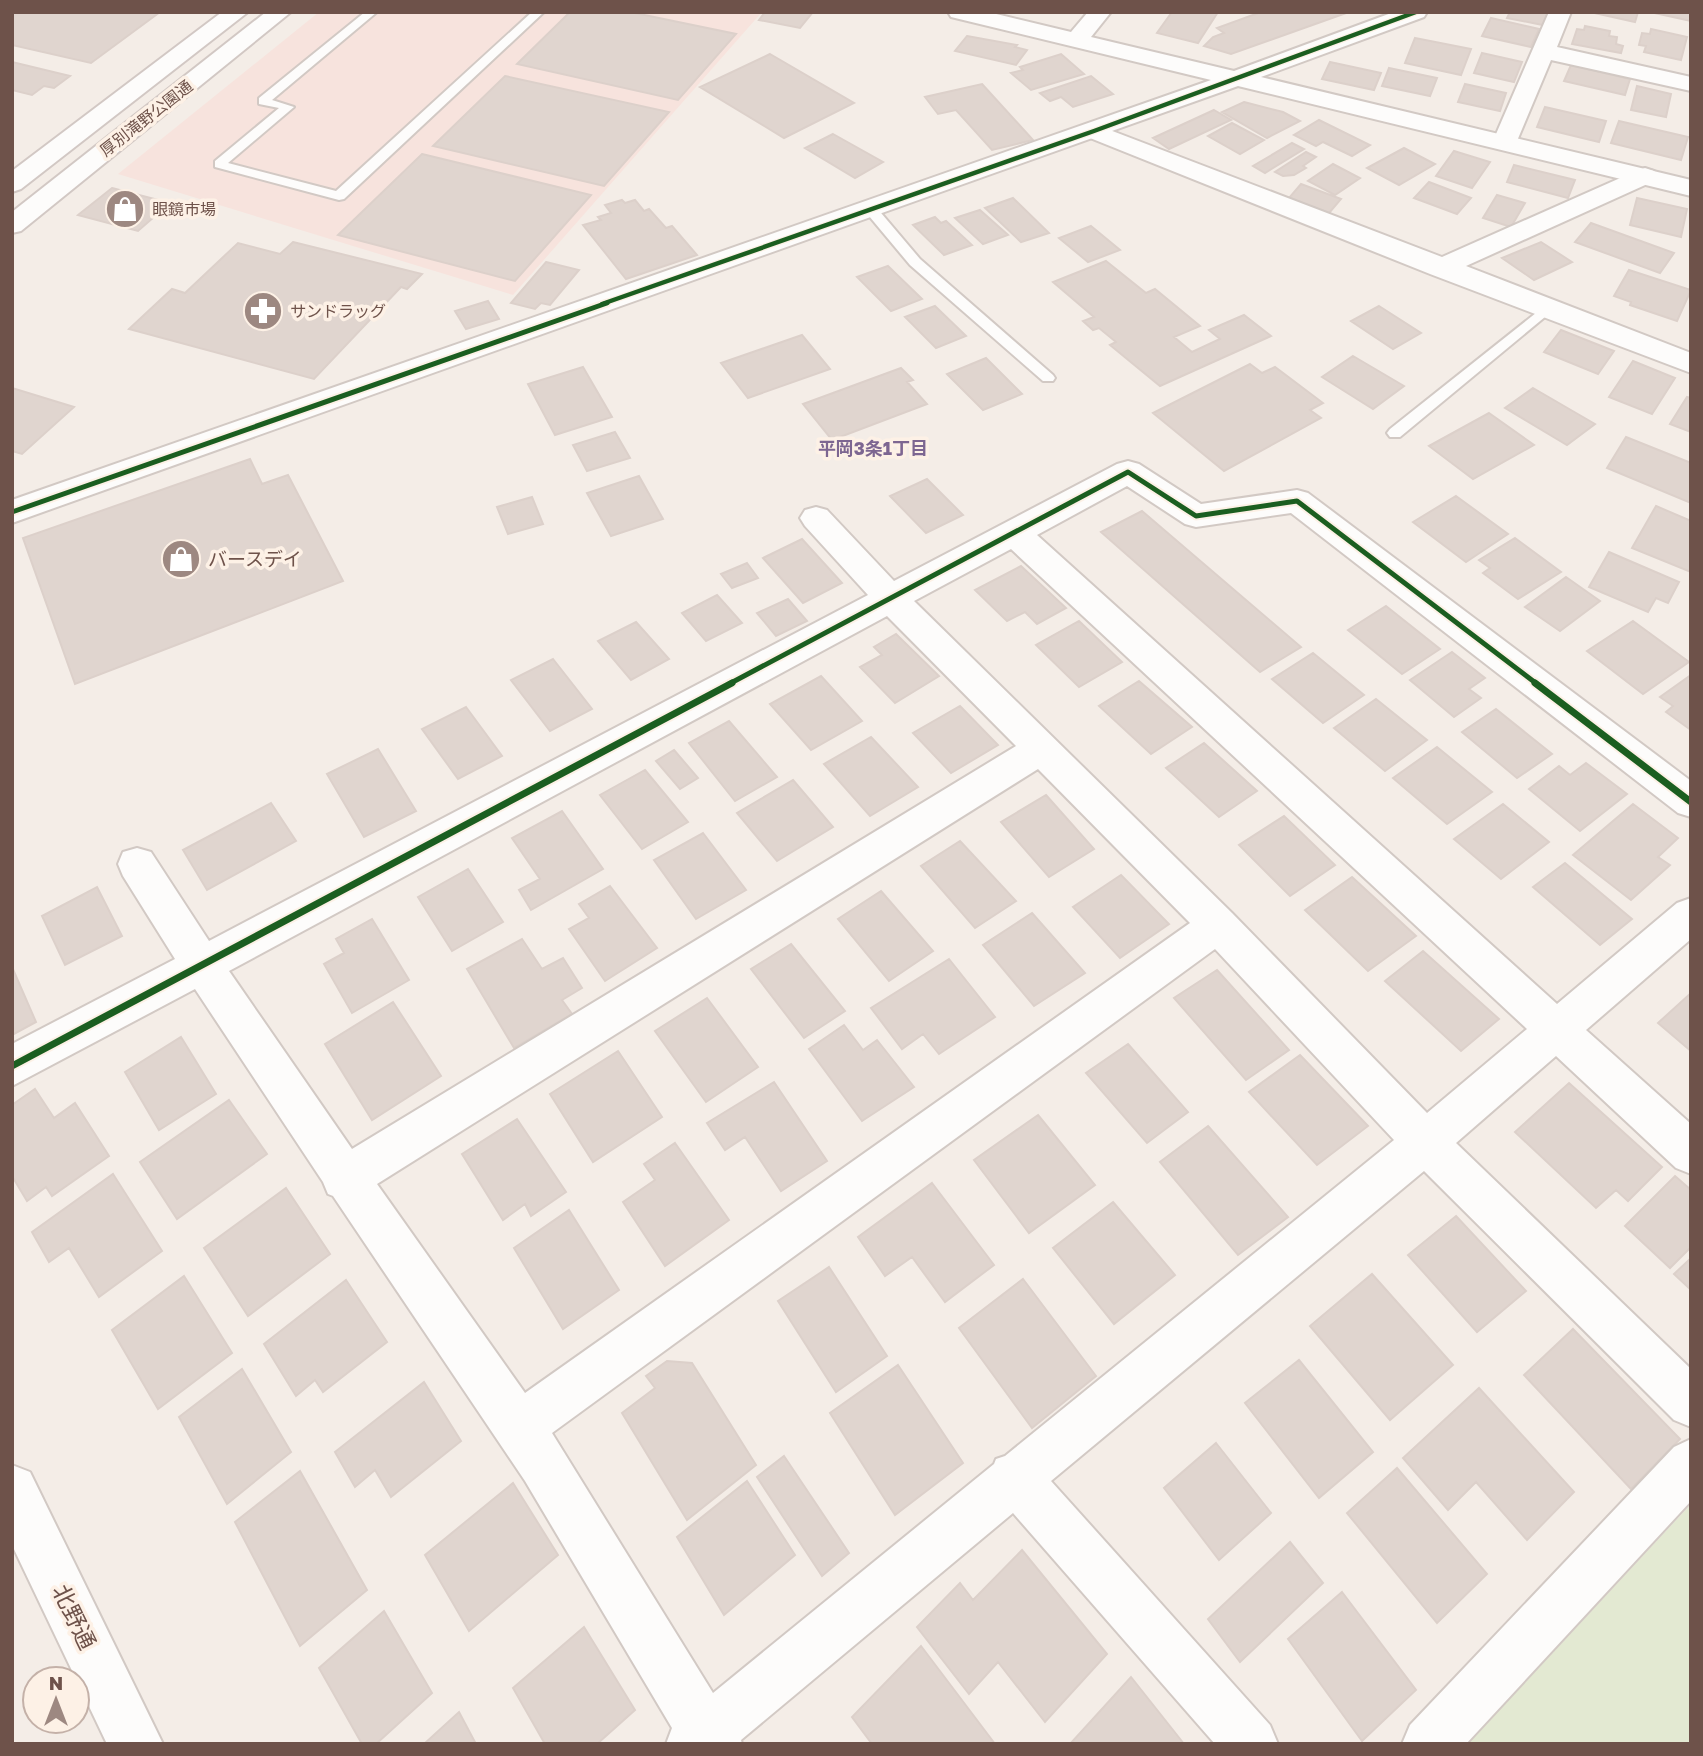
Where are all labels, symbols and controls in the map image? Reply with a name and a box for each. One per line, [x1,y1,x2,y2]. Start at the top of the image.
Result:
street label: 厚別滝野公園通 [96,76,196,160]
shop icon: 眼鏡市場 [104,188,146,230]
place label: 眼鏡市場 [152,199,216,219]
pharmacy icon: サンドラッグ [242,290,284,332]
place label: サンドラッグ [290,301,386,321]
district label: 平岡3条1丁目 [818,437,928,459]
shop icon: バースデイ [160,538,202,580]
place label: バースデイ [208,547,302,570]
street label: 北野通 [47,1579,103,1654]
north arrow [21,1665,91,1735]
text: N [49,1671,63,1694]

